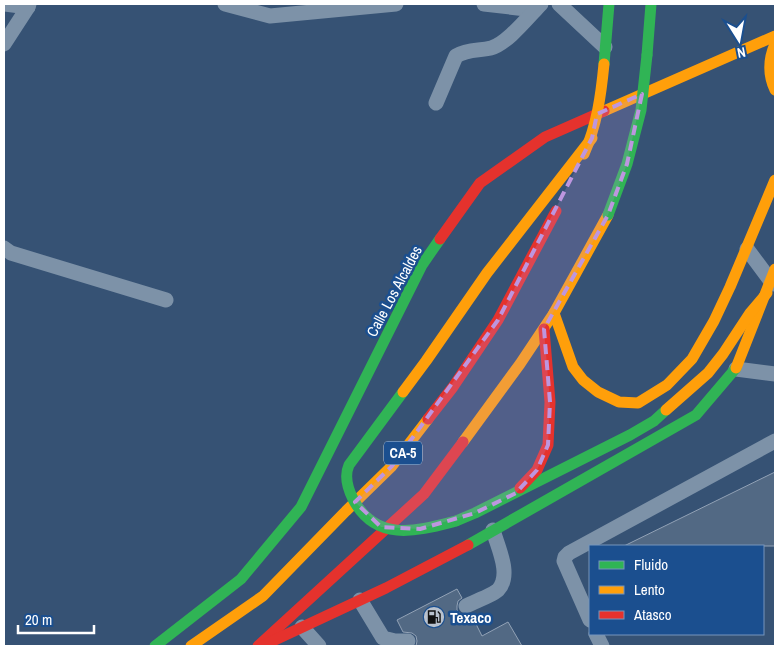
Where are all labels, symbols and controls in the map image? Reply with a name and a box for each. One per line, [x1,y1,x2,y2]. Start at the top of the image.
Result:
north arrow [714,15,764,65]
text: N [736,43,747,62]
street label: Calle Los Alcaldes [361,242,427,340]
road number: CA-5 [384,442,422,464]
legend [589,545,764,635]
text: Fluido [634,554,668,575]
text: Lento [634,579,665,600]
scale bar [18,602,94,634]
text: Atasco [633,604,672,625]
fuel station icon: Texaco [422,605,446,629]
place label: Texaco [450,607,492,628]
text: 20 m [25,609,52,630]

